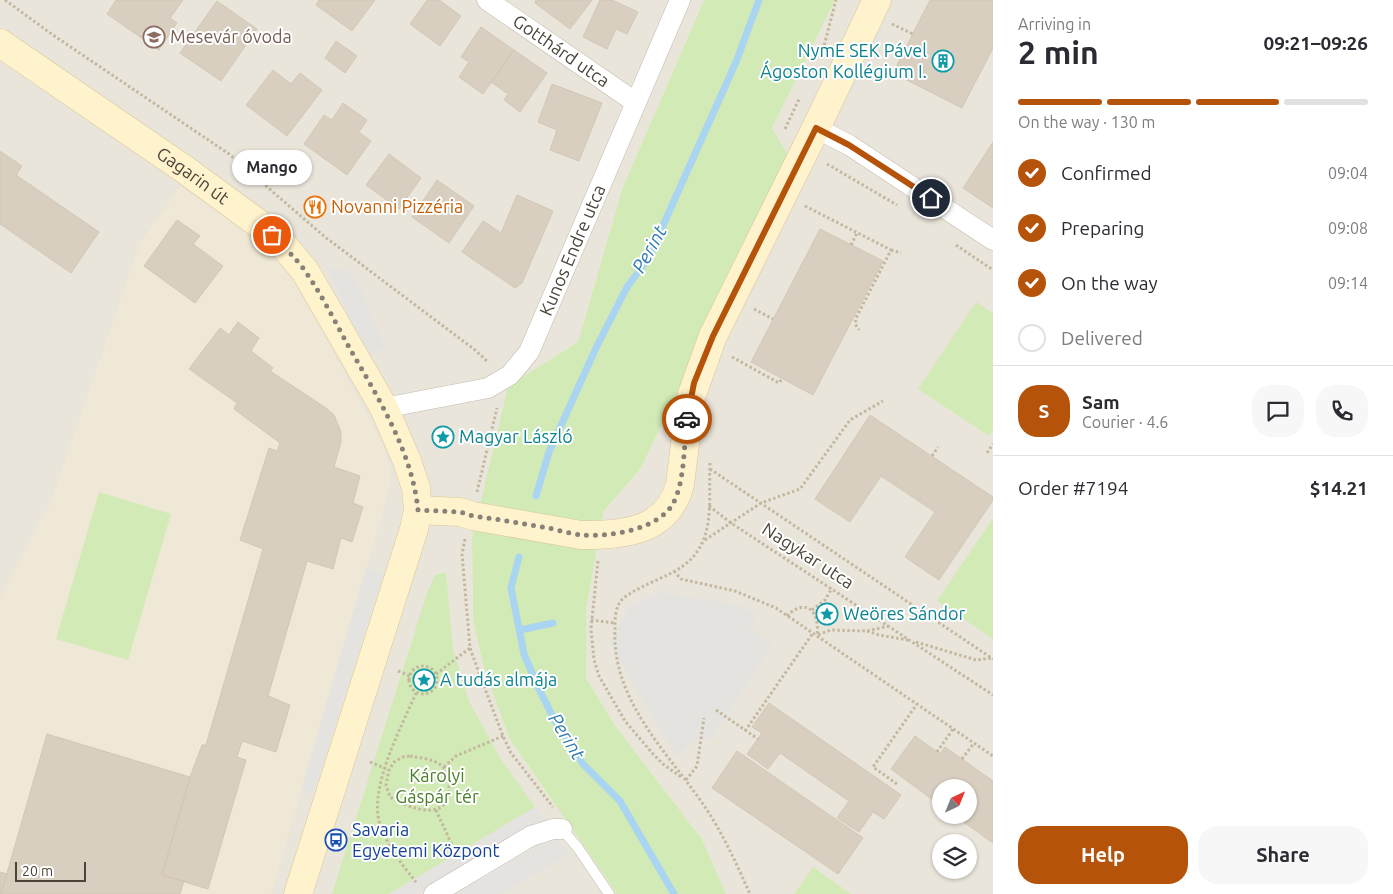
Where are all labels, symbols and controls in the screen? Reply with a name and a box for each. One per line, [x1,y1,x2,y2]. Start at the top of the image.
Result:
street label: Gotthárd utca [510,10,614,90]
text: Arriving in [1018,15,1091,33]
school or university icon: Mesevár óvoda [142,25,166,49]
place label: Mesevár óvoda [170,26,292,46]
text: 09:21–09:26 [1263,32,1368,54]
text: 2 min [1018,34,1099,70]
place label: NymE SEK Pável Ágoston Kollégium I. [760,40,927,81]
building icon: NymE SEK Pável Ágoston Kollégium I. [931,49,955,73]
text: On the way · 130 m [1018,113,1155,131]
street label: Gagarin út [153,142,233,208]
callout: Mango [232,150,312,185]
text: Mango [246,158,298,176]
icon: check [1018,159,1046,187]
text: Confirmed [1061,162,1152,184]
text: 09:04 [1328,164,1368,182]
pin [910,177,952,219]
street label: Kunos Endre utca [535,181,609,318]
icon: home [917,184,945,212]
restaurant icon: Novanni Pizzéria [303,195,327,219]
place label: Novanni Pizzéria [331,196,463,216]
pin [251,214,293,256]
icon: check [1018,214,1046,242]
text: Preparing [1061,217,1145,239]
text: 09:08 [1328,219,1368,237]
icon: bag [258,221,286,249]
water label: Perint [627,221,671,276]
icon: check [1018,269,1046,297]
text: On the way [1061,272,1158,294]
text: 09:14 [1328,274,1368,292]
text: Delivered [1061,327,1143,349]
button: chat [1252,385,1304,437]
button: phone [1316,385,1368,437]
text: Sam [1082,391,1120,413]
courier [662,394,712,444]
text: S [1039,400,1049,422]
icon: car [673,405,701,433]
text: Courier · 4.6 [1082,413,1168,431]
place icon: Magyar László [431,425,455,449]
place label: Magyar László [459,426,573,446]
text: Order #7194 [1018,477,1128,499]
text: $14.21 [1310,477,1368,499]
street label: Nagykar utca [759,518,858,592]
place icon: Weöres Sándor [815,602,839,626]
place label: Weöres Sándor [843,603,966,623]
place icon: A tudás almája [412,668,436,692]
place label: A tudás almája [440,669,557,689]
water label: Perint [544,709,590,764]
park label: Károlyi Gáspár tér [395,765,479,806]
north arrow [932,779,978,824]
map controls [932,779,977,879]
place label: Savaria Egyetemi Központ [352,819,500,860]
button: Help [1018,826,1188,884]
button: Share [1198,826,1368,884]
bus stop icon: Savaria Egyetemi Központ [324,828,348,852]
button: layers [932,834,977,879]
scale bar [15,859,86,882]
text: 20 m [22,863,53,879]

